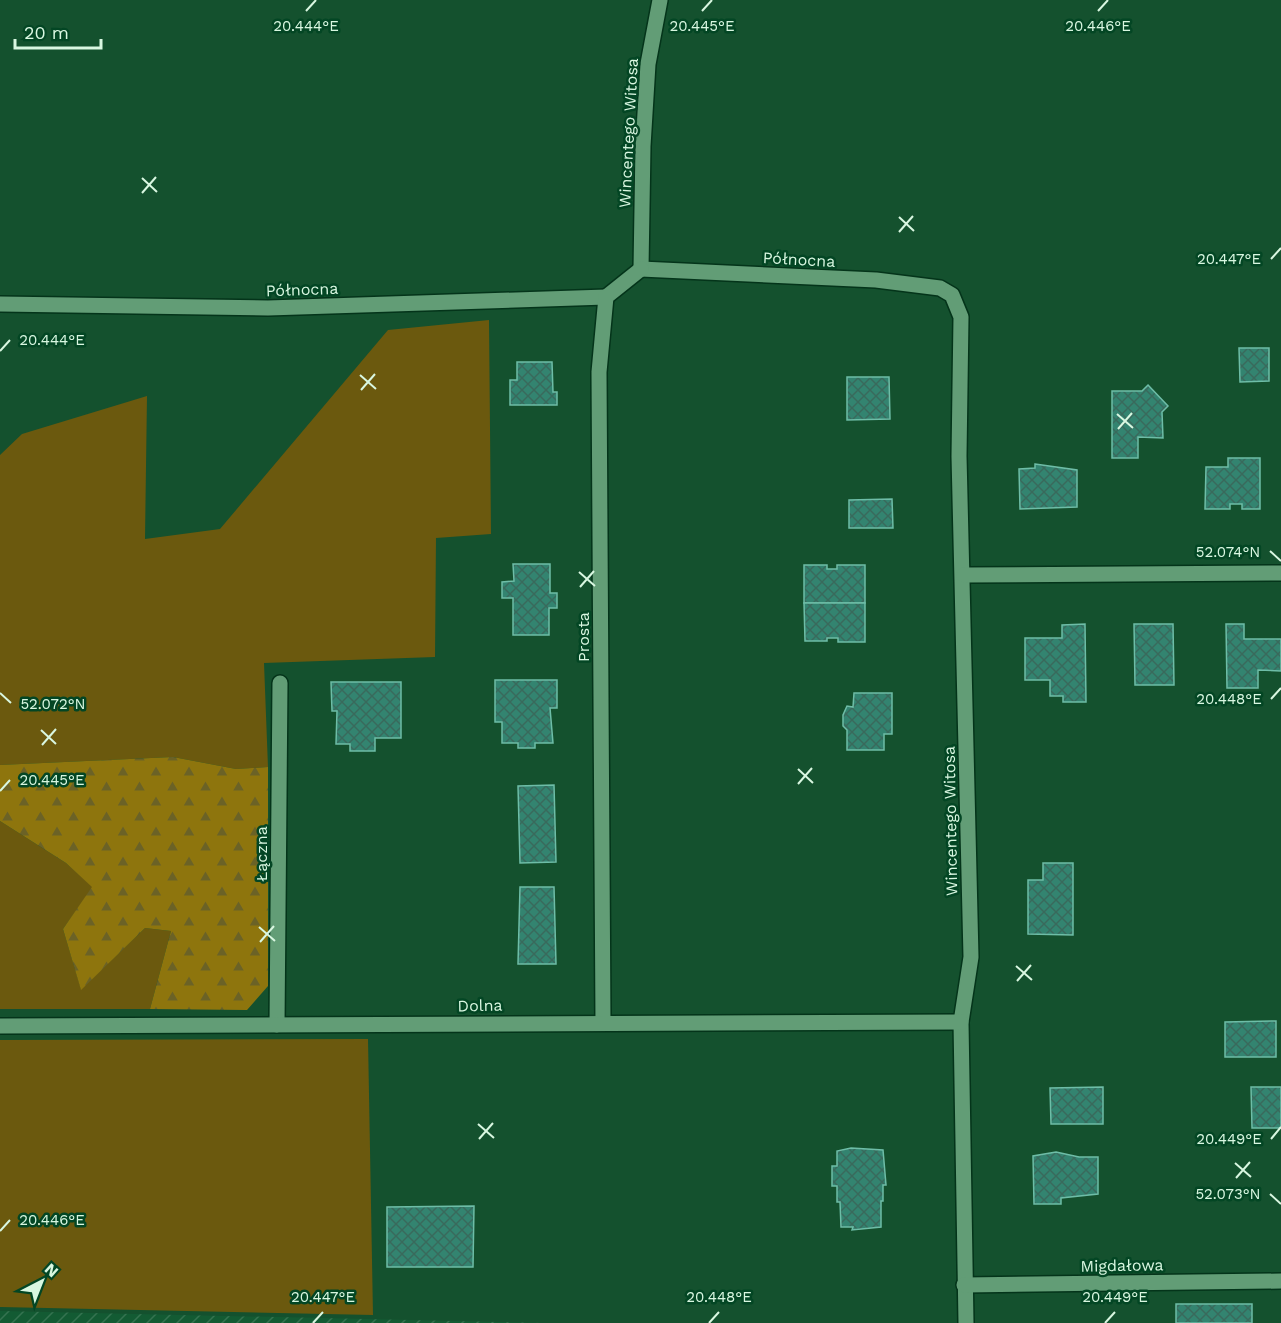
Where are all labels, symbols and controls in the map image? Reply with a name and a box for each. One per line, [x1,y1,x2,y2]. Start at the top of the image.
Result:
scale bar [15,12,100,50]
text: 20.444°E [273,17,339,35]
text: 20.445°E [669,17,735,35]
text: 20.446°E [1065,17,1131,35]
text: 20 m [24,22,69,43]
street label: Wincentego Witosa [615,58,642,208]
street label: Północna [762,248,836,271]
text: 20.447°E [1197,250,1261,268]
street label: Północna [265,279,339,300]
text: 20.444°E [19,331,85,349]
text: 52.074°N [1196,543,1260,561]
street label: Prosta [574,612,593,662]
text: 20.448°E [1196,690,1262,708]
text: 52.072°N [20,695,86,713]
street label: Wincentego Witosa [940,746,961,896]
text: 20.445°E [19,771,85,789]
street label: Łączna [252,826,271,882]
street label: Dolna [457,996,503,1015]
text: 20.449°E [1196,1130,1262,1148]
text: 52.073°N [1195,1185,1261,1203]
text: 20.446°E [19,1211,85,1229]
north arrow [12,1251,72,1311]
street label: Migdałowa [1080,1255,1164,1276]
text: N [41,1259,62,1281]
text: 20.447°E [291,1288,355,1306]
text: 20.448°E [686,1288,752,1306]
text: 20.449°E [1082,1288,1148,1306]

